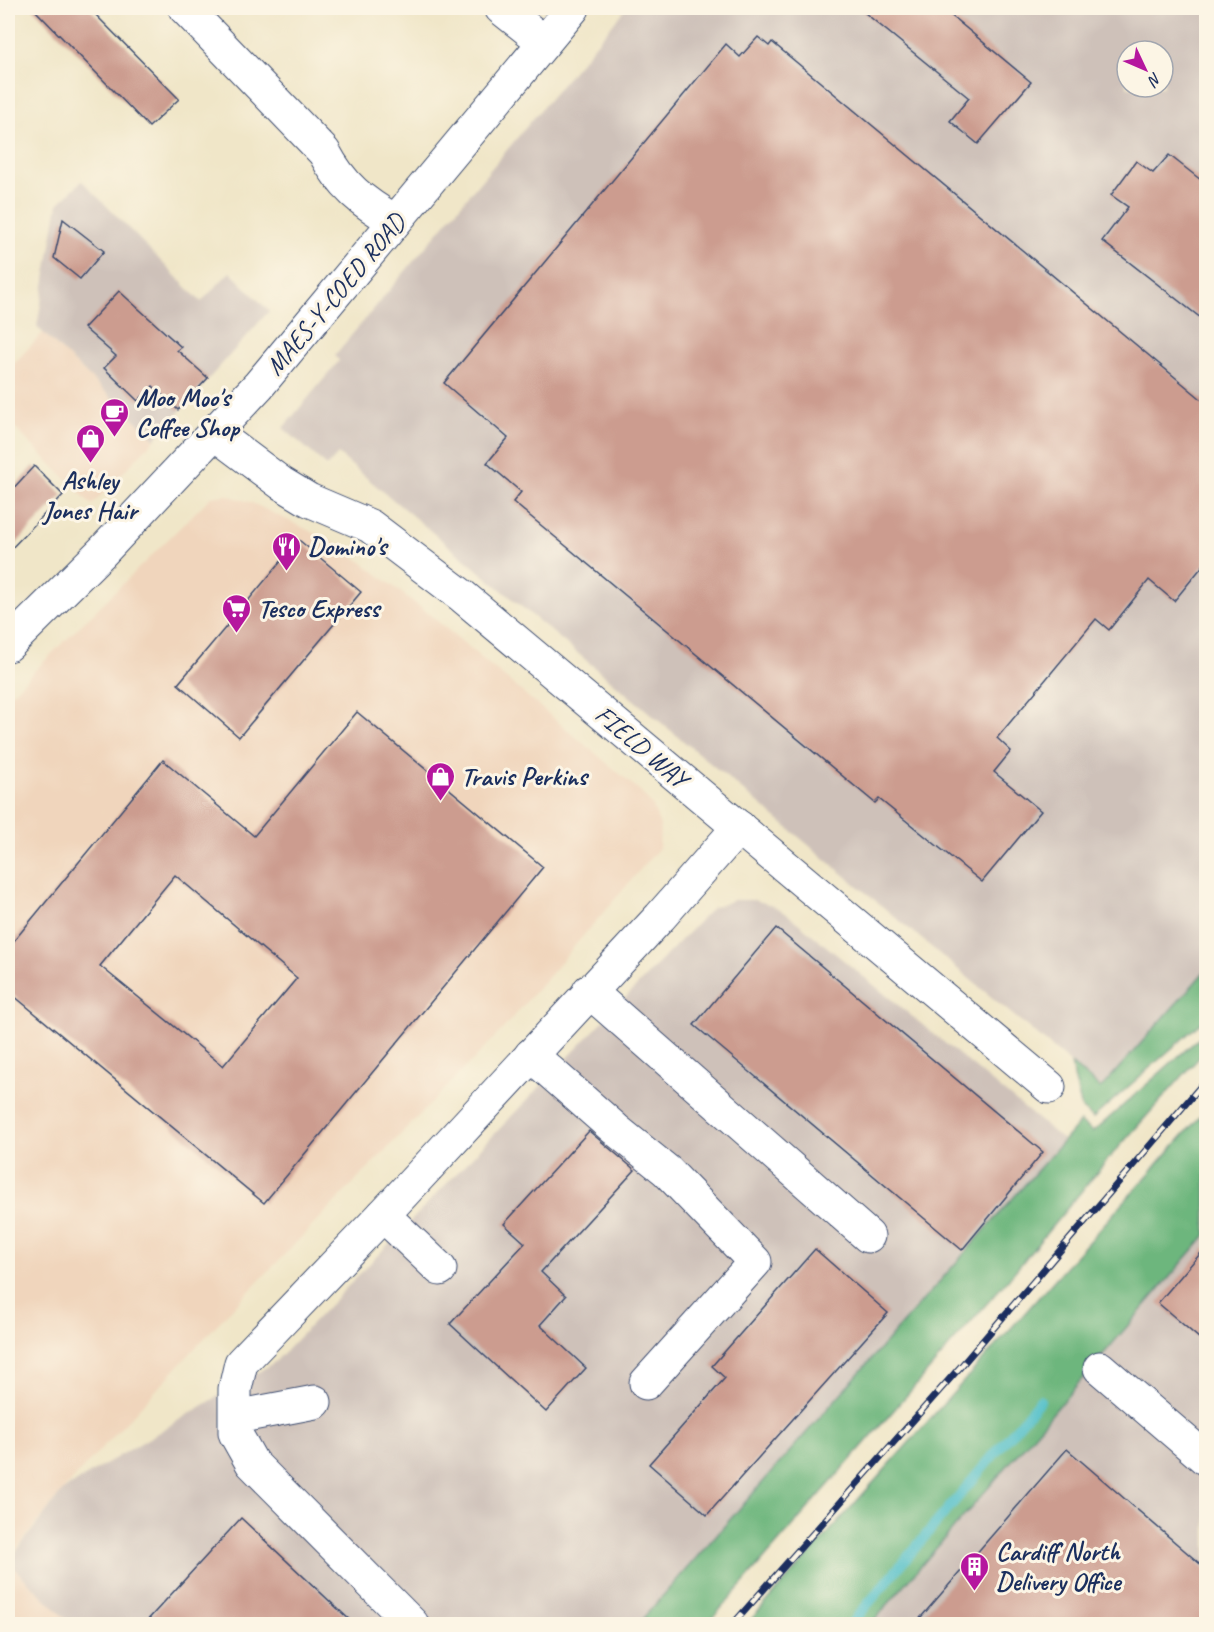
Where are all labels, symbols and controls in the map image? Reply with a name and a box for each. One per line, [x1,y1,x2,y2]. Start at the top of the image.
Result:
north arrow [1115,39,1175,99]
text: N [1142,68,1166,91]
street label: MAES-Y-COED ROAD [258,205,414,382]
place label: Moo Moo's Coffee Shop [136,381,241,444]
cafe icon: Moo Moo's Coffee Shop [99,396,131,438]
shop icon: Ashley Jones Hair [74,422,106,464]
place label: Ashley Jones Hair [41,464,139,527]
restaurant icon: Domino's [271,530,303,572]
place label: Domino's [308,530,389,563]
supermarket icon: Tesco Express [221,592,253,634]
place label: Tesco Express [258,592,382,625]
street label: FIELD WAY [588,698,698,797]
shop icon: Travis Perkins [424,760,456,802]
place label: Travis Perkins [461,760,590,793]
place label: Cardiff North Delivery Office [996,1535,1122,1598]
building icon: Cardiff North Delivery Office [959,1550,991,1592]

